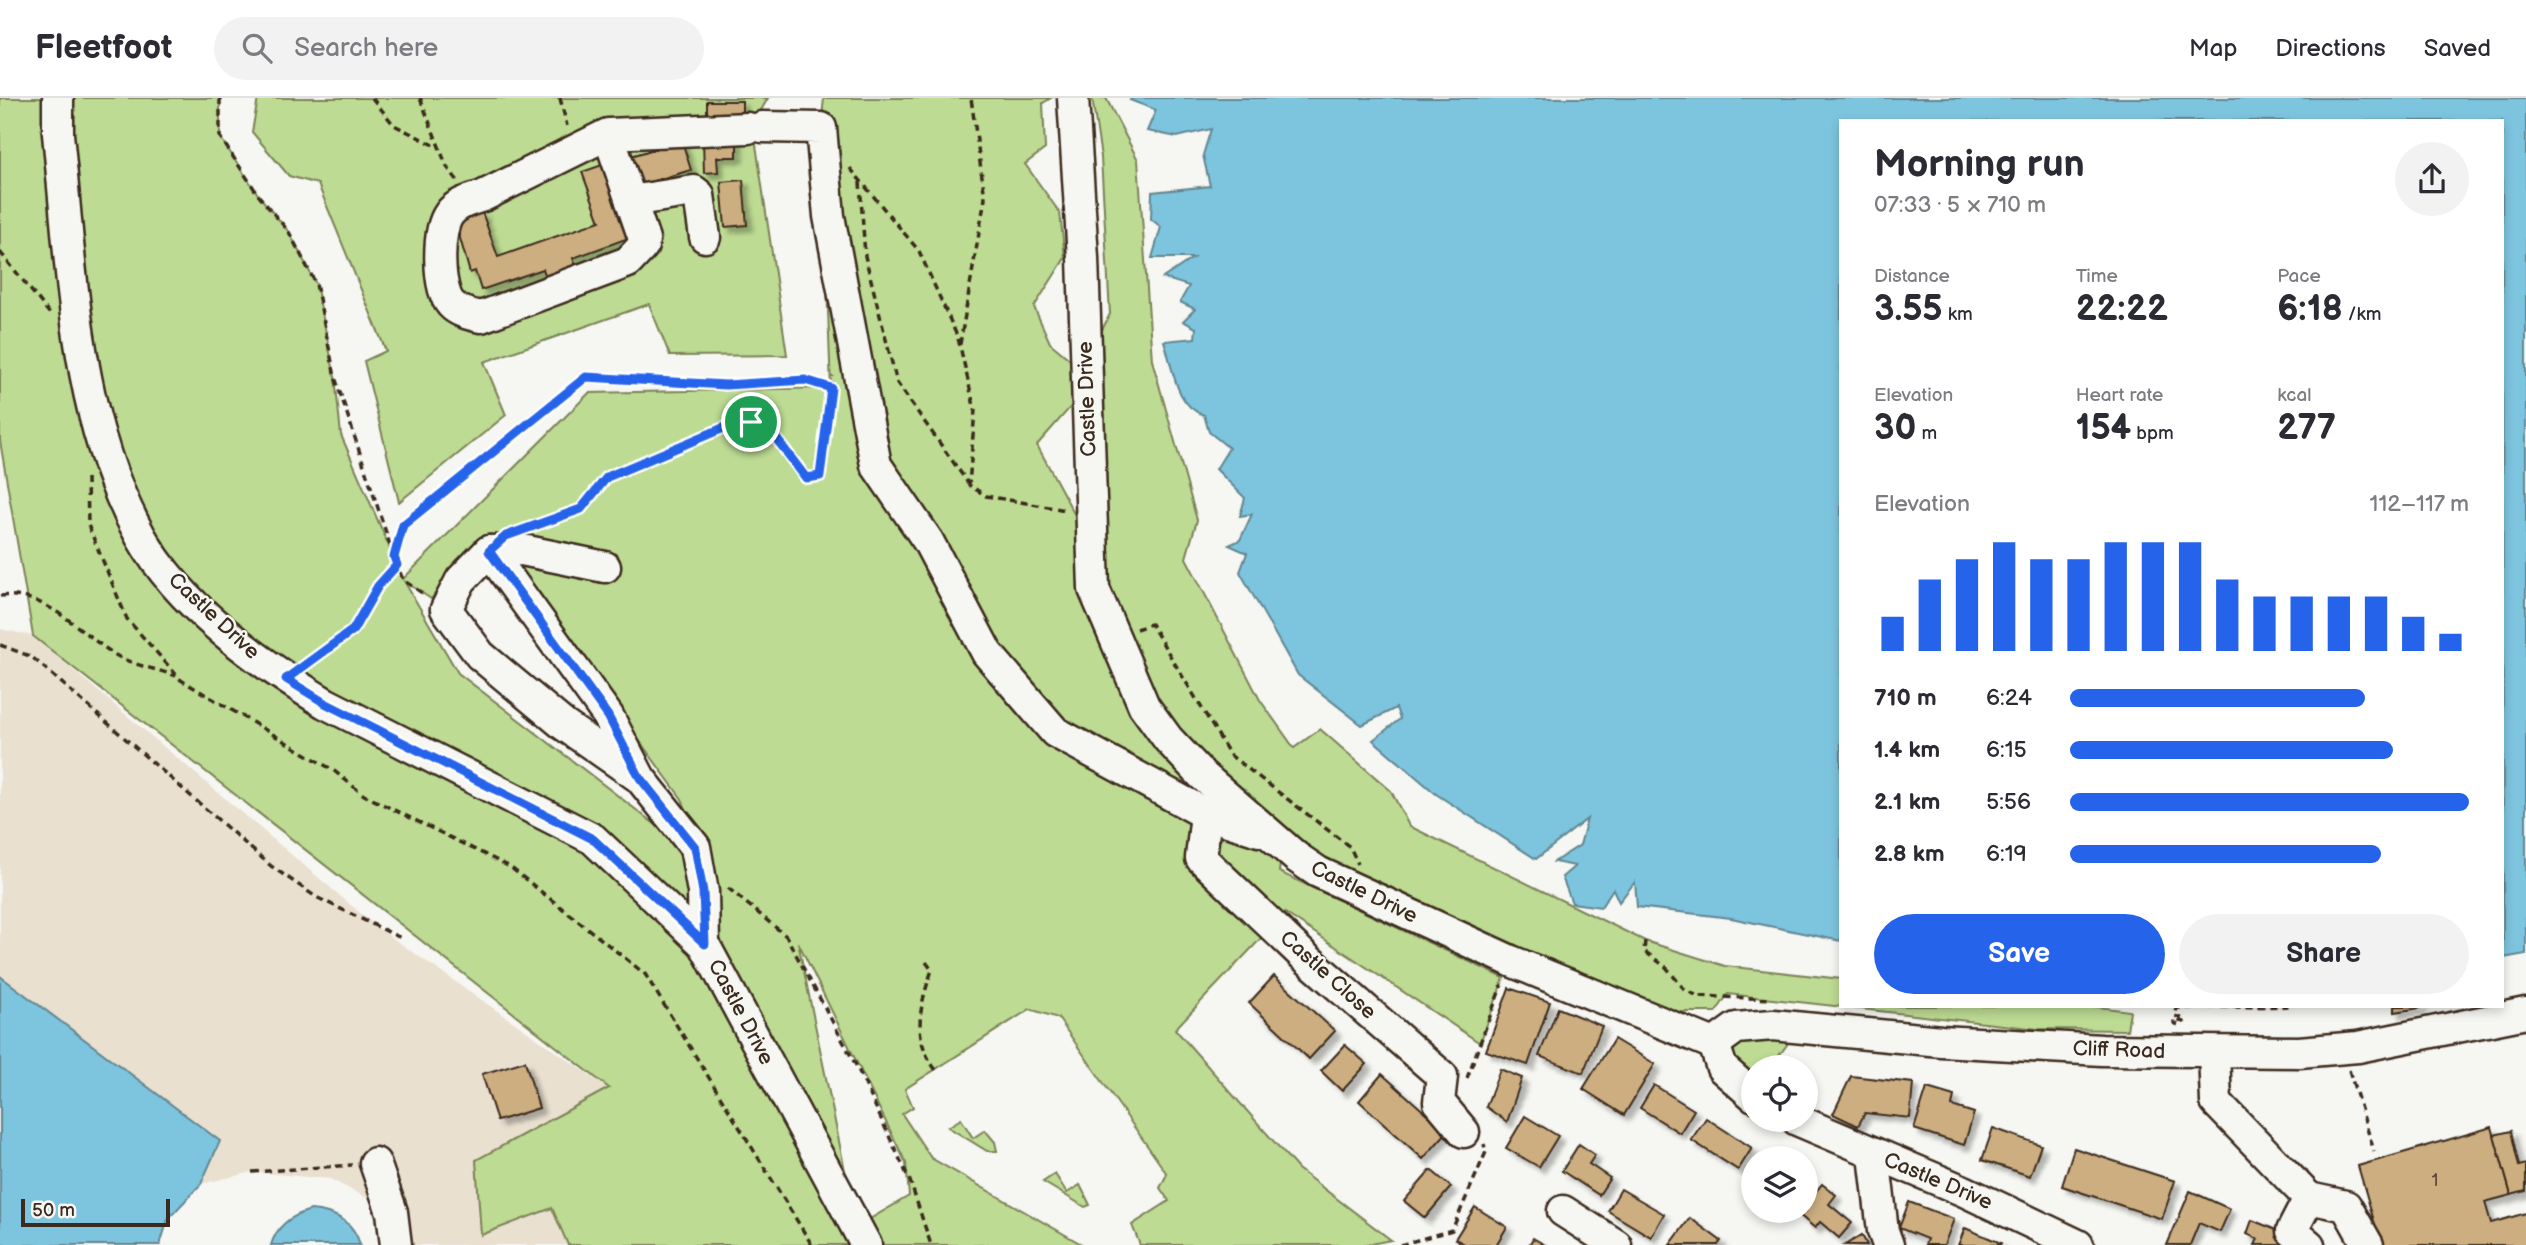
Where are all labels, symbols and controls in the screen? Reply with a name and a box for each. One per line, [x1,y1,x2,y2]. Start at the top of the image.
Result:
search box [214,17,704,80]
text: Fleetfoot [35,28,172,68]
icon: search [238,29,276,67]
text: Search here [294,33,438,64]
text: Map [2189,34,2237,63]
text: Directions [2275,34,2386,63]
text: Saved [2424,34,2491,63]
text: Morning run [1874,142,2085,187]
button: share [2395,142,2469,216]
text: 07:33 · 5 × 710 m [1874,191,2046,219]
text: Distance [1874,265,1950,288]
text: Time [2076,265,2118,288]
text: Pace [2277,265,2321,288]
text: 3.55 [1874,288,1943,331]
text: 22:22 [2076,288,2168,331]
text: 6:18 [2277,288,2343,331]
text: km [1943,303,1973,326]
text: /km [2343,303,2381,326]
street label: Castle Drive [1072,341,1102,457]
text: Elevation [1874,384,1953,407]
text: Heart rate [2076,384,2163,407]
text: kcal [2277,384,2311,407]
pin [721,392,781,452]
icon: arrive [732,403,770,441]
text: 30 [1874,407,1916,450]
text: 154 [2076,407,2131,450]
text: 277 [2277,407,2336,450]
text: m [1916,422,1937,445]
text: bpm [2131,422,2174,445]
text: Elevation [1874,490,1970,518]
text: 112–117 m [2370,490,2469,518]
street label: Castle Drive [163,567,265,665]
text: 710 m [1874,684,1937,712]
text: 6:24 [1986,684,2032,712]
text: 1.4 km [1874,736,1940,764]
text: 6:15 [1986,736,2027,764]
text: 2.1 km [1874,788,1940,816]
text: 5:56 [1986,788,2031,816]
text: 2.8 km [1874,840,1945,868]
text: 6:19 [1986,840,2027,868]
street label: Castle Drive [1307,855,1421,929]
button: Save [1874,914,2165,994]
button: Share [2179,914,2469,994]
street label: Castle Close [1275,925,1381,1025]
street label: Castle Drive [703,955,779,1069]
street label: Cliff Road [2072,1036,2166,1064]
map controls [1741,1055,1818,1223]
button: locate [1741,1055,1818,1132]
button: layers [1741,1146,1818,1223]
street label: Castle Drive [1880,1147,1996,1215]
house number: 1 [2432,1170,2438,1191]
scale bar [21,1196,170,1228]
text: 50 m [32,1199,75,1222]

